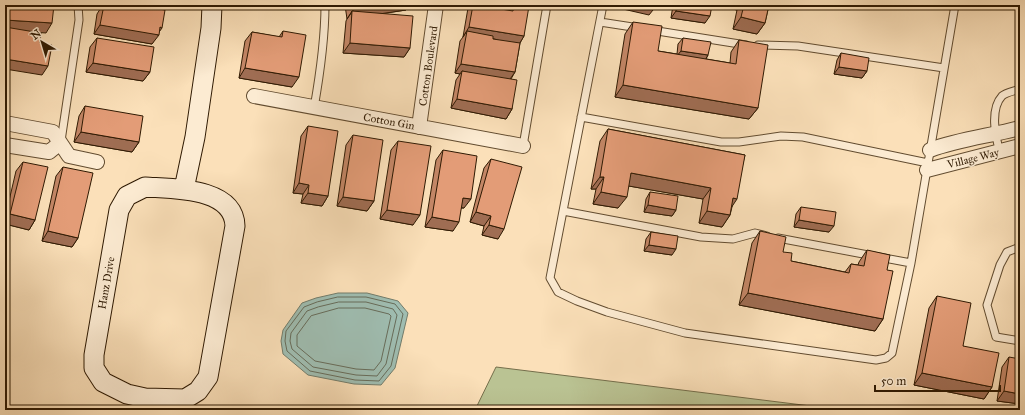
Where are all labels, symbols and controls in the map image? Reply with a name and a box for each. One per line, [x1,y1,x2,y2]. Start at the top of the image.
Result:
north arrow [22,22,62,62]
street label: Cotton Boulevard [416,25,441,107]
text: N [28,26,44,43]
street label: Cotton Gin [362,111,416,132]
street label: Village Way [945,146,1001,171]
street label: Hanz Drive [95,255,118,310]
scale bar [875,367,1000,393]
text: 50 m [881,374,906,388]

